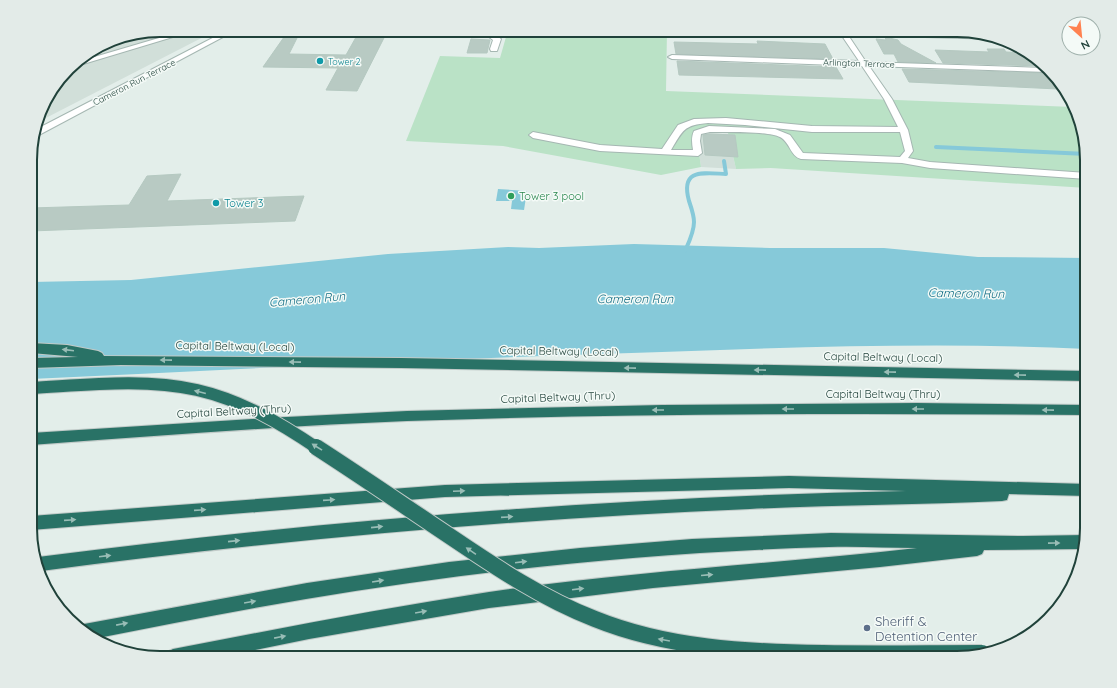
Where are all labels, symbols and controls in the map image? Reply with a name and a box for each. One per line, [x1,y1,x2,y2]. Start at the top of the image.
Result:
north arrow [1061,16,1101,56]
text: N [1079,37,1092,53]
street label: Cameron Run Terrace [91,56,177,108]
marker: Tower 2 [315,56,325,66]
place label: Tower 2 [328,56,361,67]
street label: Arlington Terrace [823,56,895,70]
place label: Tower 3 pool [519,189,584,203]
marker: Tower 3 pool [506,191,516,201]
place label: Tower 3 [224,196,264,210]
marker: Tower 3 [211,198,221,208]
water label: Cameron Run [928,285,1005,301]
water label: Cameron Run [268,288,347,310]
water label: Cameron Run [597,291,674,306]
street label: Capital Beltway (Local) [176,338,294,354]
street label: Capital Beltway (Local) [500,343,618,359]
one-way arrow [62,347,74,354]
street label: Capital Beltway (Local) [824,349,942,365]
one-way arrow [159,357,172,363]
one-way arrow [288,359,301,365]
one-way arrow [623,365,636,371]
one-way arrow [753,367,766,373]
one-way arrow [884,369,896,376]
one-way arrow [1014,371,1026,378]
street label: Capital Beltway (Thru) [826,387,940,401]
one-way arrow [194,388,207,394]
street label: Capital Beltway (Thru) [500,388,616,406]
street label: Capital Beltway (Thru) [176,401,292,421]
one-way arrow [781,406,794,412]
one-way arrow [911,406,924,412]
one-way arrow [651,407,664,413]
one-way arrow [1041,407,1054,413]
one-way arrow [311,444,323,451]
one-way arrow [453,488,466,494]
one-way arrow [323,497,335,504]
one-way arrow [194,507,206,514]
one-way arrow [501,514,513,521]
one-way arrow [64,517,76,524]
one-way arrow [371,524,383,530]
one-way arrow [228,538,240,544]
one-way arrow [1048,540,1061,546]
one-way arrow [466,547,477,555]
one-way arrow [99,553,111,559]
one-way arrow [515,559,527,565]
one-way arrow [701,572,713,579]
one-way arrow [372,578,384,584]
one-way arrow [572,586,584,592]
one-way arrow [244,598,256,604]
one-way arrow [415,608,427,614]
place label: Sheriff & Detention Center [875,613,977,644]
one-way arrow [116,621,128,627]
marker: Sheriff & Detention Center [862,623,872,633]
one-way arrow [274,634,286,640]
one-way arrow [658,637,670,643]

